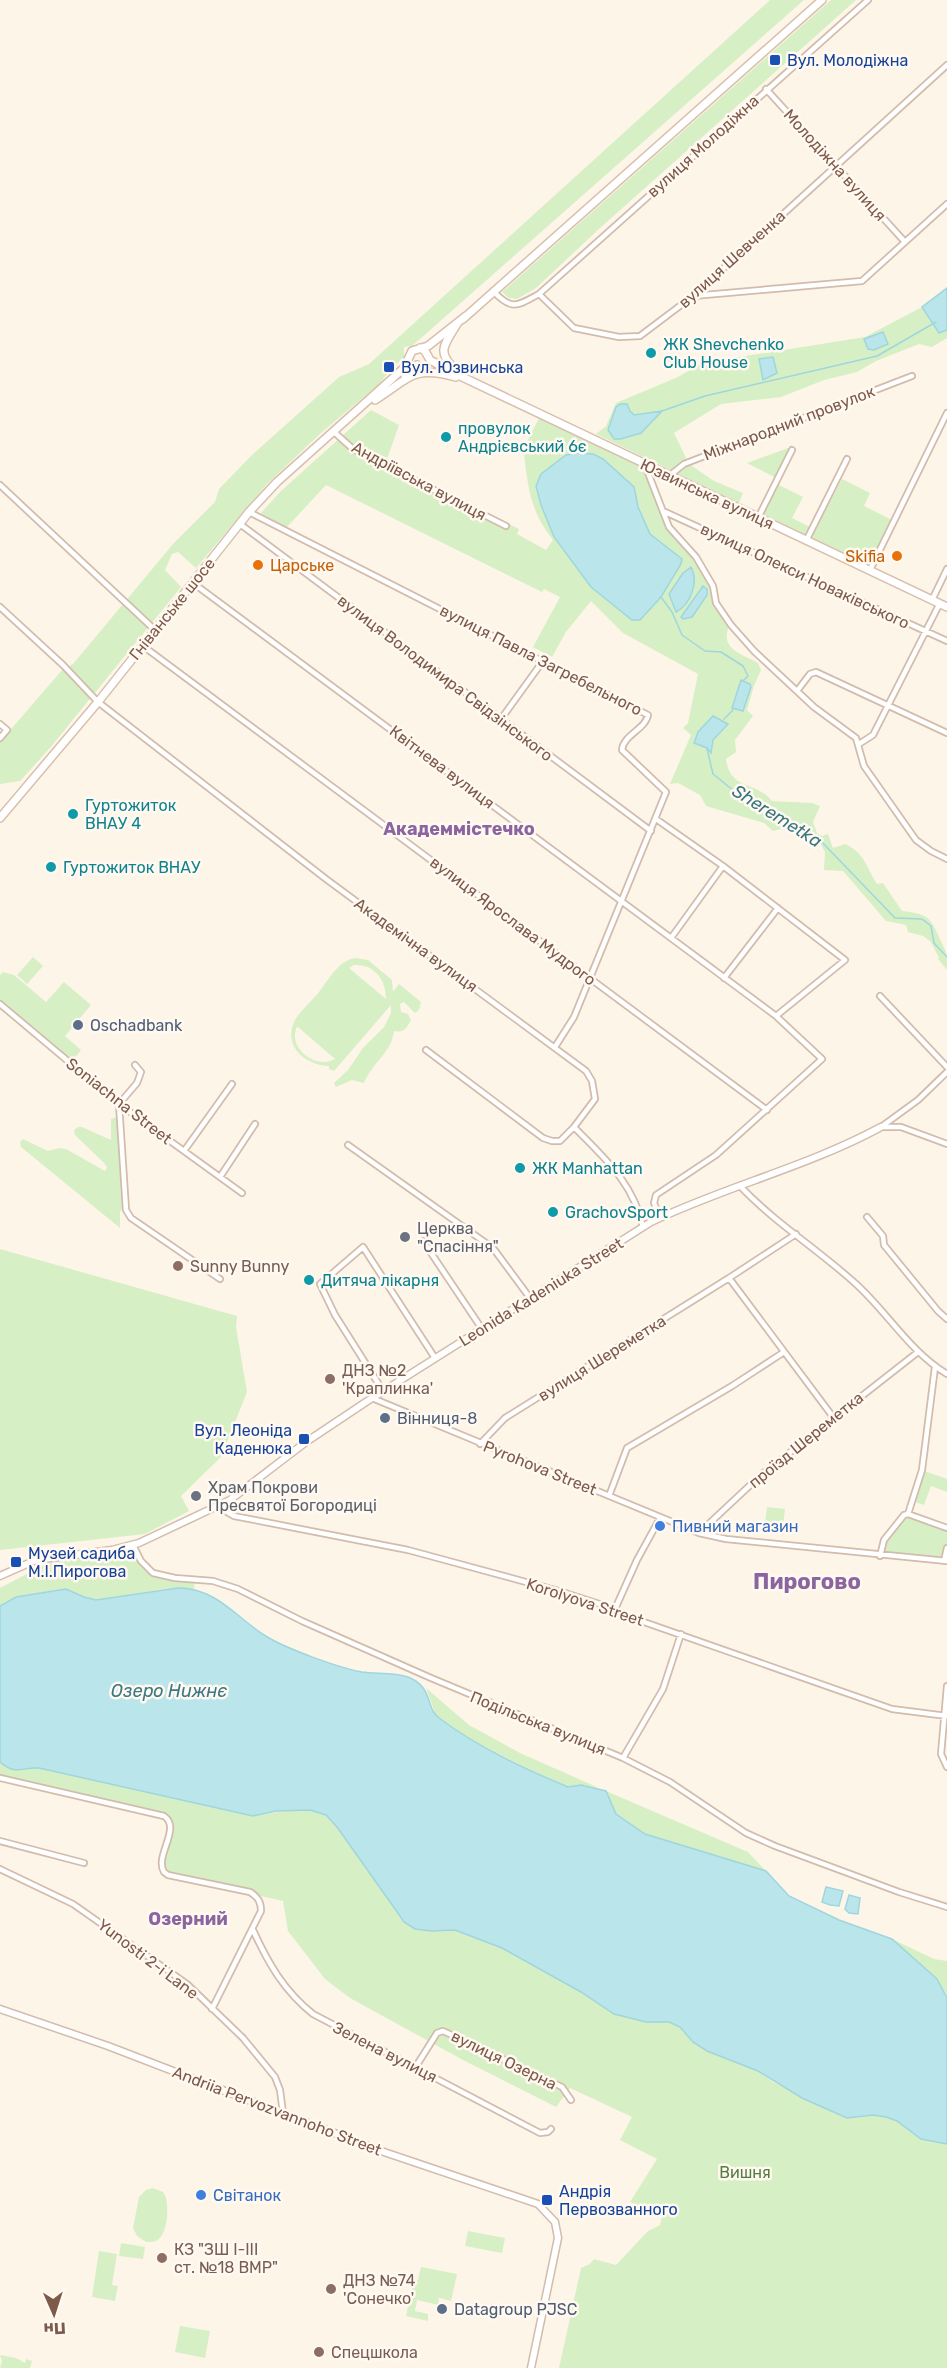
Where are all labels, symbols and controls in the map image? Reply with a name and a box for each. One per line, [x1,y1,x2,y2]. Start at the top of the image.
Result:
place label: Вул. Молодіжна [787,51,908,70]
marker: Вул. Молодіжна [768,53,782,67]
street label: вулиця Молодіжна [643,91,763,201]
street label: Молодіжна вулиця [780,105,890,225]
street label: вулиця Шевченка [675,206,789,312]
place label: ЖК Shevchenko Club House [663,335,784,372]
marker: ЖК Shevchenko Club House [644,346,658,360]
place label: Вул. Юзвинська [401,358,523,377]
marker: Вул. Юзвинська [382,360,396,374]
street label: Міжнародний провулок [701,381,878,464]
place label: провулок Андрієвський 6є [458,419,587,456]
marker: провулок Андрієвський 6є [439,430,453,444]
street label: Андріївська вулиця [349,438,489,524]
street label: Юзвинська вулиця [637,455,777,533]
street label: вулиця Олекси Новаківського [698,519,912,633]
place label: Skifia [845,547,885,566]
marker: Skifia [890,549,904,563]
street label: Гніванське шосе [125,554,219,664]
place label: Царське [270,556,334,575]
marker: Царське [251,558,265,572]
street label: вулиця Володимира Свідзінського [334,591,556,765]
street label: вулиця Павла Загребельного [437,601,645,719]
street label: Квітнева вулиця [386,721,498,813]
water label: Sheremetka [728,780,826,853]
place label: Гуртожиток ВНАУ 4 [85,796,177,833]
marker: Гуртожиток ВНАУ 4 [66,807,80,821]
district label: Академмістечко [383,818,535,840]
street label: вулиця Ярослава Мудрого [426,852,600,990]
place label: Гуртожиток ВНАУ [63,858,201,877]
marker: Гуртожиток ВНАУ [44,860,58,874]
street label: Академічна вулиця [351,894,481,996]
place label: Oschadbank [90,1016,183,1035]
marker: Oschadbank [71,1018,85,1032]
street label: Soniachna Street [62,1054,176,1148]
place label: ЖК Manhattan [532,1159,643,1178]
marker: ЖК Manhattan [513,1161,527,1175]
place label: GrachovSport [565,1203,668,1222]
marker: GrachovSport [546,1205,560,1219]
place label: Церква "Спасіння" [417,1219,499,1256]
marker: Церква "Спасіння" [398,1230,412,1244]
street label: Leonida Kadeniuka Street [455,1234,627,1350]
place label: Sunny Bunny [190,1257,290,1276]
marker: Sunny Bunny [171,1259,185,1273]
place label: Дитяча лікарня [321,1271,439,1290]
marker: Дитяча лікарня [302,1273,316,1287]
street label: вулиця Шереметка [535,1311,669,1405]
place label: ДНЗ №2 'Краплинка' [342,1361,433,1398]
marker: ДНЗ №2 'Краплинка' [323,1372,337,1386]
street label: проїзд Шереметка [745,1388,867,1492]
place label: Вінниця-8 [397,1409,477,1428]
marker: Вінниця-8 [378,1411,392,1425]
place label: Вул. Леоніда Каденюка [194,1421,292,1458]
marker: Вул. Леоніда Каденюка [297,1432,311,1446]
street label: Pyrohova Street [481,1437,599,1499]
place label: Храм Покрови Пресвятої Богородиці [208,1478,377,1515]
marker: Храм Покрови Пресвятої Богородиці [189,1489,203,1503]
place label: Пивний магазин [672,1517,798,1536]
marker: Пивний магазин [653,1519,667,1533]
place label: Музей садиба М.І.Пирогова [28,1544,135,1581]
marker: Музей садиба М.І.Пирогова [9,1555,23,1569]
district label: Пирогово [753,1568,861,1595]
street label: Korolyova Street [524,1574,646,1630]
water label: Озеро Нижнє [111,1680,227,1702]
street label: Подільська вулиця [467,1687,609,1759]
district label: Озерний [148,1908,228,1930]
street label: Yunosti 2-i Lane [94,1915,202,2003]
street label: Зелена вулиця [330,2018,440,2086]
street label: вулиця Озерна [448,2026,560,2094]
street label: Andriia Pervozvannoho Street [170,2062,384,2160]
park label: Вишня [719,2163,771,2182]
place label: Андрія Первозванного [559,2182,678,2219]
place label: Світанок [213,2186,281,2205]
marker: Світанок [194,2188,208,2202]
marker: Андрія Первозванного [540,2193,554,2207]
place label: КЗ "ЗШ І-ІІІ ст. №18 ВМР" [174,2240,278,2277]
marker: КЗ "ЗШ І-ІІІ ст. №18 ВМР" [155,2251,169,2265]
place label: ДНЗ №74 'Сонечко' [343,2271,415,2308]
marker: ДНЗ №74 'Сонечко' [324,2282,338,2296]
north arrow [24,2284,84,2344]
place label: Datagroup PJSC [454,2300,577,2319]
marker: Datagroup PJSC [435,2302,449,2316]
text: Пн [43,2318,66,2339]
place label: Спецшкола [331,2343,418,2362]
marker: Спецшкола [312,2345,326,2359]

